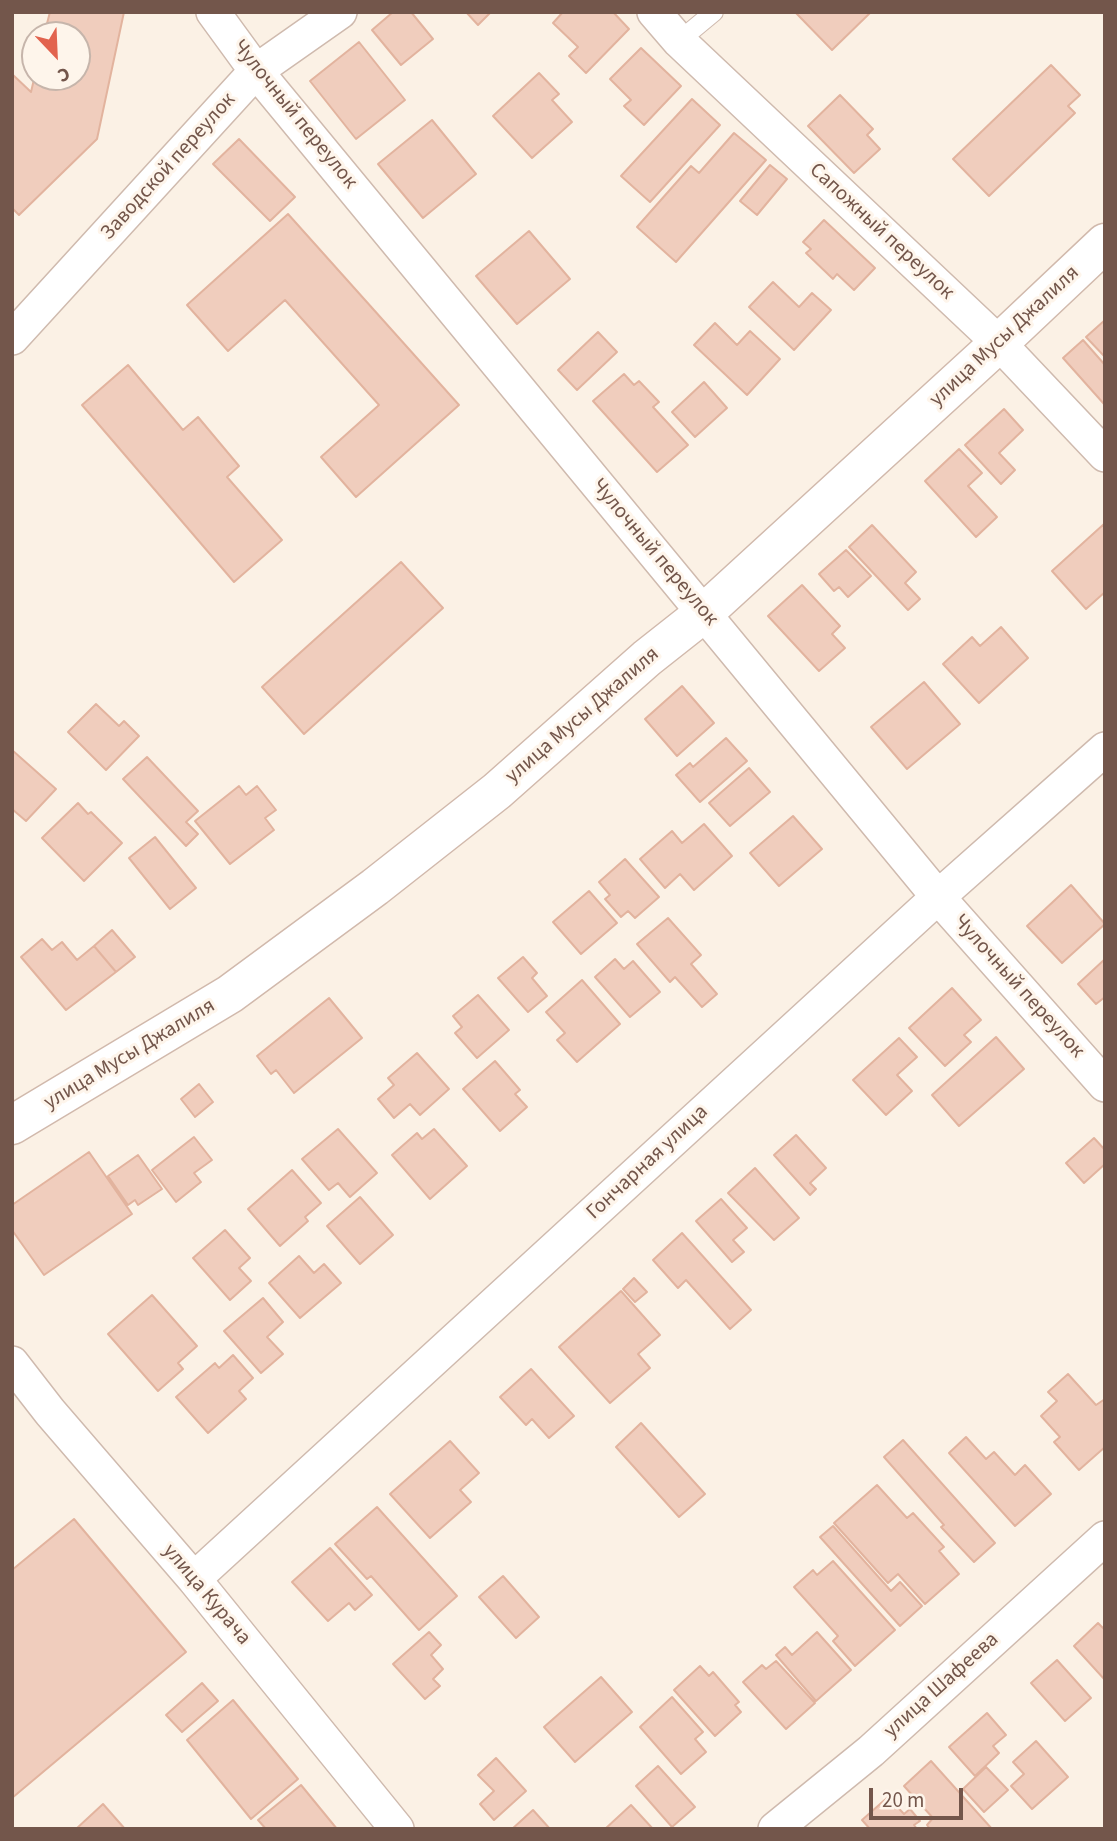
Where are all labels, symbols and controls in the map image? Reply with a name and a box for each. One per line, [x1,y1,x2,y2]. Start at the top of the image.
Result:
north arrow [21,21,91,91]
street label: Чулочный переулок [226,35,362,195]
text: С [53,59,74,89]
street label: Заводской переулок [96,88,242,246]
street label: Сапожный переулок [803,158,959,306]
street label: улица Мусы Джалиля [925,261,1085,413]
street label: Чулочный переулок [585,474,723,632]
street label: улица Мусы Джалиля [501,642,665,790]
street label: Чулочный переулок [947,910,1089,1064]
street label: улица Мусы Джалиля [40,994,220,1116]
street label: Гончарная улица [582,1100,714,1226]
street label: улица Курача [156,1539,256,1651]
street label: улица Шафеева [879,1628,1005,1744]
scale bar [872,1774,967,1818]
text: 20 m [882,1785,924,1815]

